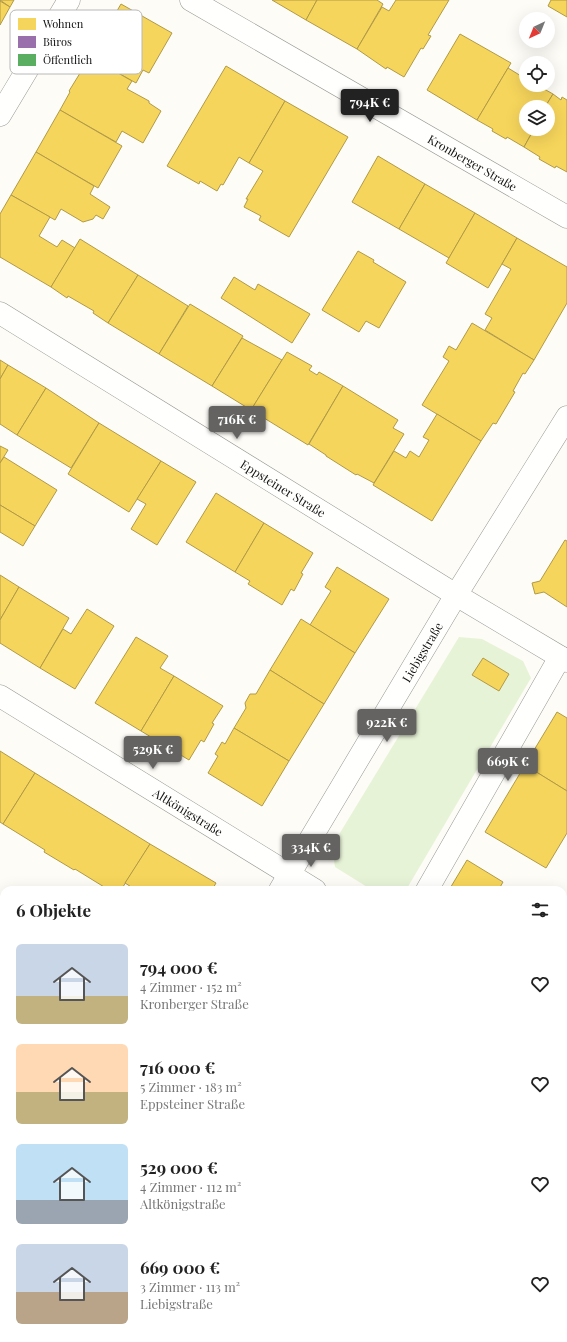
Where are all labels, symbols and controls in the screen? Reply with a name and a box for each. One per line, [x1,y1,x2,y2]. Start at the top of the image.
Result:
legend [10,10,142,74]
north arrow [519,12,555,48]
map controls [519,12,555,136]
text: Wohnen [42,16,84,31]
text: Büros [43,34,72,49]
text: Öffentlich [43,52,93,67]
button: locate [519,56,555,92]
pin: 794K € [337,89,403,123]
text: 794K € [350,93,390,110]
button: layers [519,100,555,136]
street label: Kronberger Straße [425,130,520,194]
pin: 716K € [204,406,270,440]
text: 716K € [218,410,256,427]
street label: Eppsteiner Straße [238,456,329,520]
street label: Liebigstraße [398,619,446,685]
pin: 922K € [354,709,420,743]
text: 922K € [366,713,408,730]
pin: 529K € [120,736,186,770]
text: 529K € [133,740,173,757]
pin: 669K € [475,748,541,782]
text: 669K € [487,752,529,769]
street label: Altkönigstraße [149,784,226,839]
pin: 334K € [278,834,344,868]
text: 334K € [291,838,331,855]
text: 6 Objekte [16,899,91,921]
icon: filters [529,899,551,921]
text: 794 000 € [140,956,218,978]
icon: home [48,960,96,1008]
icon: heart [529,973,551,995]
text: 4 Zimmer · 152 m² [140,978,242,995]
text: Kronberger Straße [140,995,249,1012]
text: 716 000 € [140,1056,215,1078]
icon: home [48,1060,96,1108]
icon: heart [529,1073,551,1095]
text: 5 Zimmer · 183 m² [140,1078,242,1095]
text: Eppsteiner Straße [140,1095,245,1112]
text: 529 000 € [140,1156,218,1178]
icon: home [48,1160,96,1208]
icon: heart [529,1173,551,1195]
text: 4 Zimmer · 112 m² [140,1178,241,1195]
text: Altkönigstraße [140,1195,226,1212]
text: 669 000 € [140,1256,220,1278]
icon: home [48,1260,96,1308]
icon: heart [529,1273,551,1295]
text: 3 Zimmer · 113 m² [140,1278,240,1295]
text: Liebigstraße [140,1295,213,1312]

